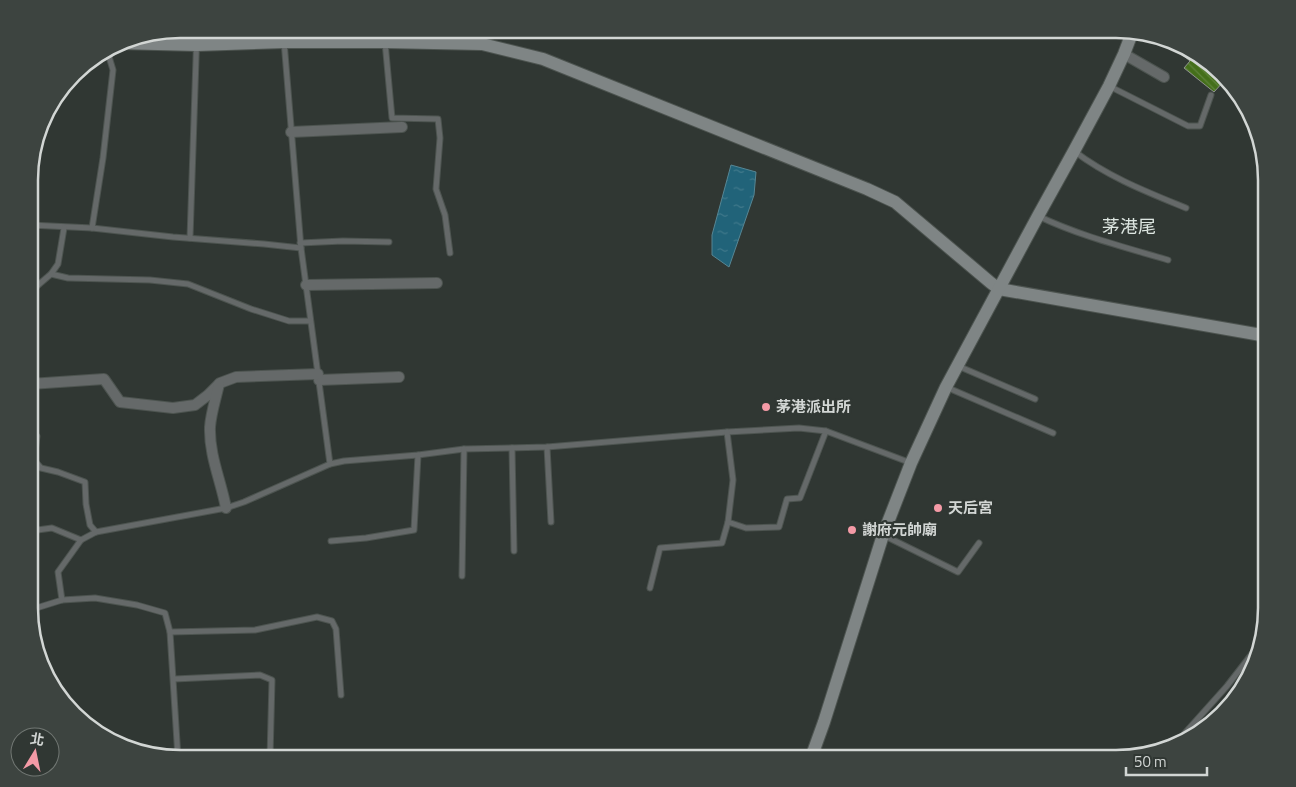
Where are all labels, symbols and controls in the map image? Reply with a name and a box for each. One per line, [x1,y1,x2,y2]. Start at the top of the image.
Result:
district label: 茅港尾 [1102,213,1156,240]
place label: 茅港派出所 [776,395,851,418]
marker: 茅港派出所 [760,401,772,413]
place label: 天后宮 [948,496,993,519]
marker: 天后宮 [932,502,944,514]
place label: 謝府元帥廟 [862,518,937,541]
marker: 謝府元帥廟 [846,524,858,536]
north arrow [10,727,60,777]
text: 北 [29,727,46,750]
scale bar [1126,744,1207,776]
text: 50 m [1134,750,1167,773]

